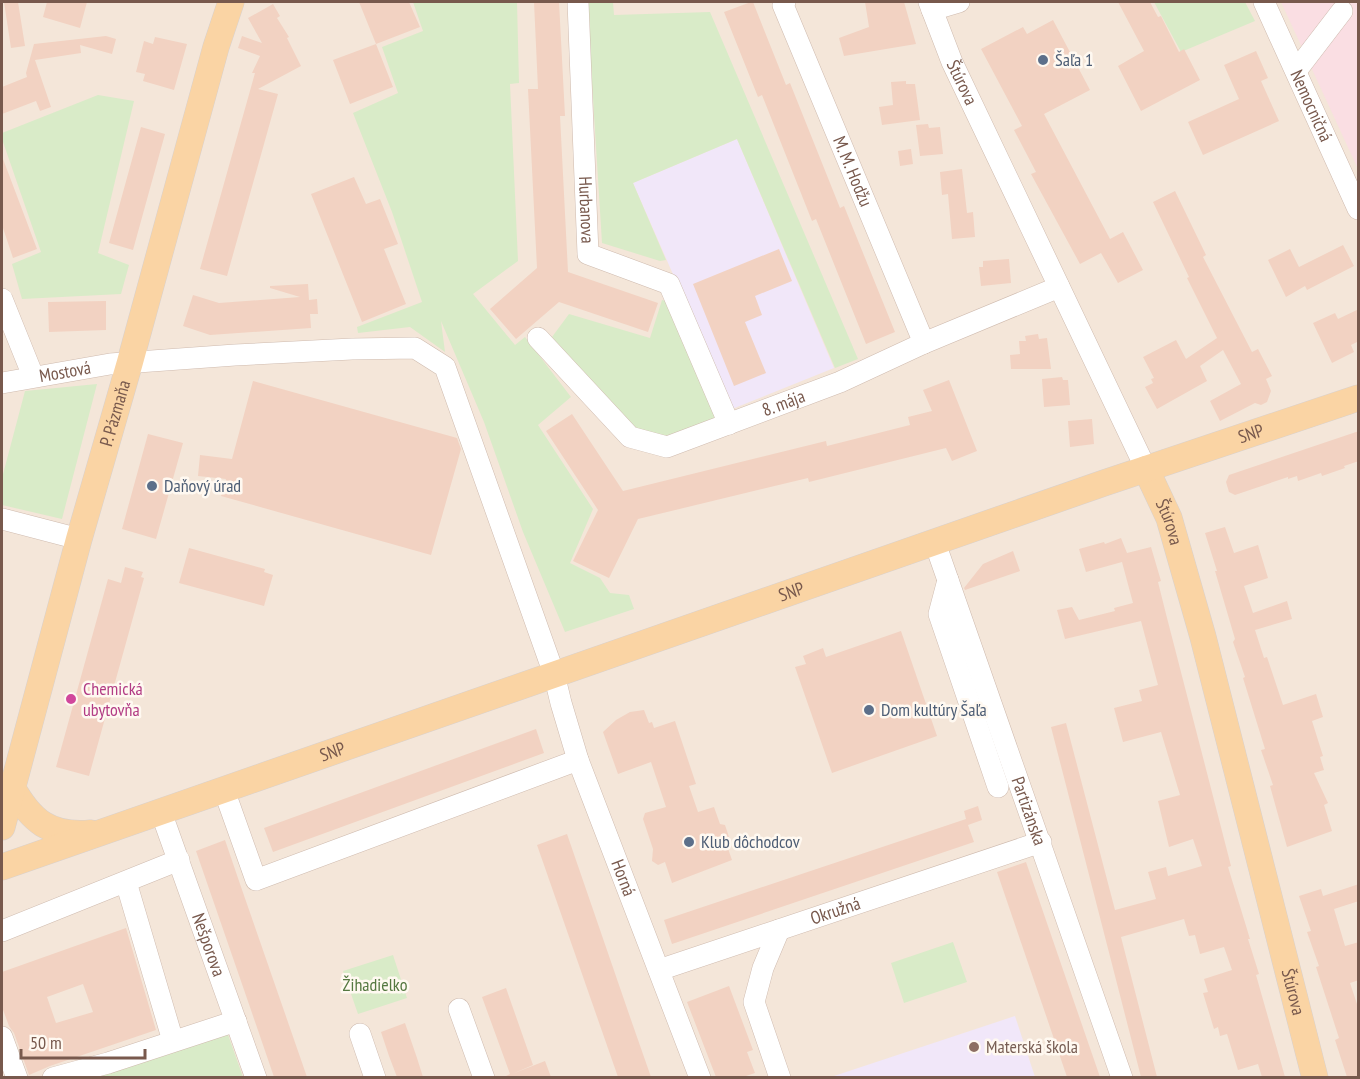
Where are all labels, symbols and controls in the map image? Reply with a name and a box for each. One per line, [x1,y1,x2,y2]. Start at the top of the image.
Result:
place label: Šaľa 1 [1055,48,1093,71]
marker: Šaľa 1 [1036,53,1050,67]
street label: Štúrova [942,56,983,109]
street label: Nemocničná [1285,66,1338,145]
street label: M. M. Hodžu [828,133,878,210]
street label: Hurbanova [574,176,600,244]
street label: Mostová [37,356,93,387]
street label: P. Pázmaňa [94,377,135,449]
street label: 8. mája [759,384,808,421]
street label: SNP [1235,418,1267,448]
place label: Daňový úrad [164,474,241,497]
marker: Daňový úrad [145,479,159,493]
street label: Štúrova [1151,495,1188,547]
street label: SNP [775,576,807,607]
place label: Chemická ubytovňa [83,677,143,721]
marker: Chemická ubytovňa [64,692,78,706]
place label: Dom kultúry Šaľa [881,698,987,721]
marker: Dom kultúry Šaľa [862,703,876,717]
street label: SNP [317,736,348,766]
street label: Partizánska [1007,774,1052,848]
place label: Klub dôchodcov [701,830,800,853]
marker: Klub dôchodcov [682,835,696,849]
street label: Horná [606,856,641,899]
street label: Okružná [807,891,863,929]
street label: Nešporova [187,910,231,979]
street label: Štúrova [1277,966,1311,1017]
park label: Žihadielko [343,973,408,996]
scale bar [21,1022,146,1060]
text: 50 m [30,1031,62,1054]
place label: Materská škola [986,1035,1078,1058]
marker: Materská škola [967,1040,981,1054]

